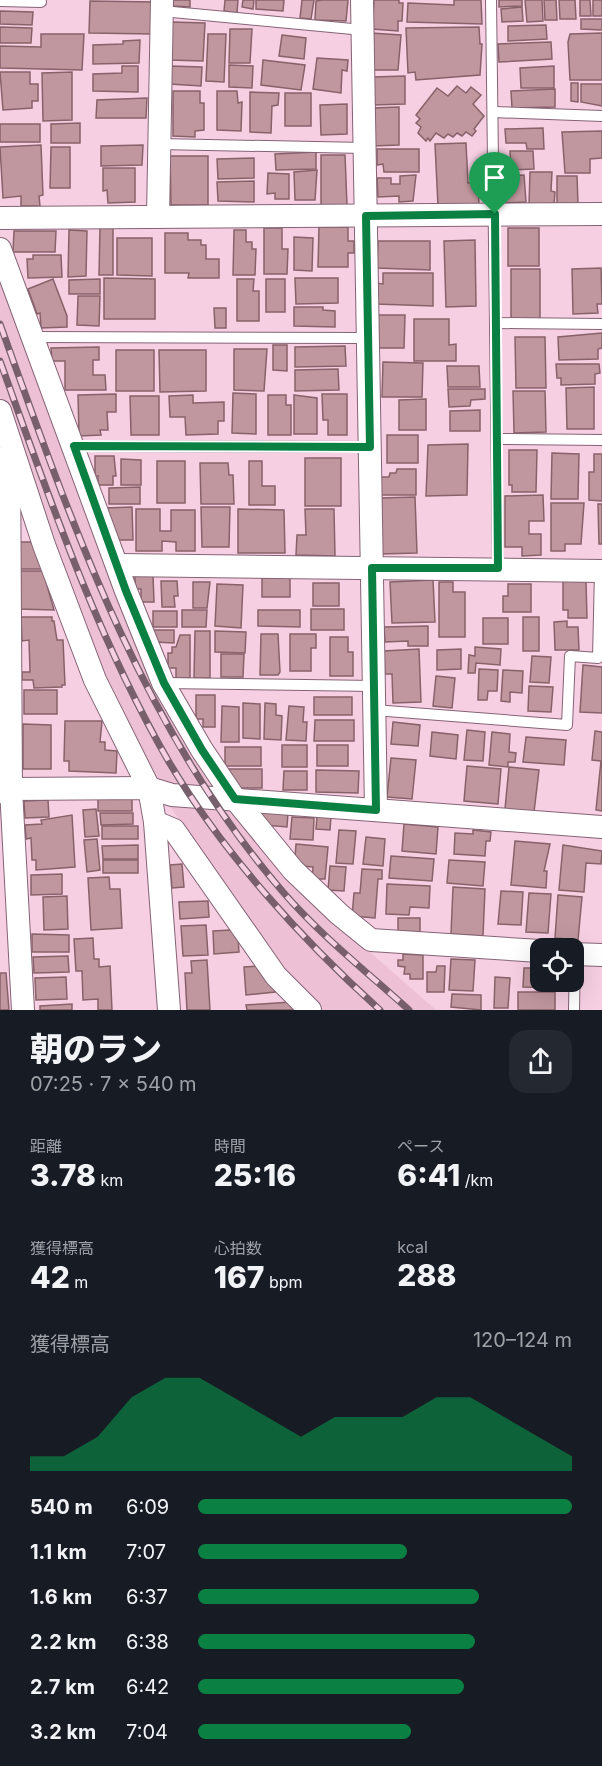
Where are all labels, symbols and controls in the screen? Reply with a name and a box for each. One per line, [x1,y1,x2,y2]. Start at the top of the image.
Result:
pin [469,152,520,214]
icon: arrive [478,161,511,194]
map controls [530,938,584,992]
button: locate [530,938,584,992]
text: 朝のラン [30,1029,162,1069]
button: share [509,1030,572,1093]
text: 07:25 · 7 × 540 m [30,1072,197,1096]
text: 距離 [30,1136,62,1156]
text: 時間 [214,1136,246,1156]
text: ペース [397,1136,445,1156]
text: 3.78 [30,1157,96,1193]
text: 25:16 [214,1157,296,1193]
text: 6:41 [397,1157,460,1193]
text: km [96,1170,123,1190]
text: /km [460,1170,493,1190]
text: kcal [397,1237,428,1257]
text: 獲得標高 [30,1238,94,1258]
text: 心拍数 [214,1238,262,1258]
text: 288 [397,1257,456,1293]
text: 42 [30,1259,70,1295]
text: 167 [214,1259,264,1295]
text: m [70,1272,88,1292]
text: bpm [264,1272,303,1292]
text: 120–124 m [473,1328,572,1352]
text: 獲得標高 [30,1332,110,1356]
text: 540 m [30,1495,93,1519]
text: 6:09 [126,1495,169,1519]
text: 1.1 km [30,1540,87,1564]
text: 7:07 [126,1540,166,1564]
text: 1.6 km [30,1585,92,1609]
text: 6:37 [126,1585,168,1609]
text: 2.2 km [30,1630,96,1654]
text: 6:38 [126,1630,169,1654]
text: 2.7 km [30,1675,95,1699]
text: 6:42 [126,1675,169,1699]
text: 3.2 km [30,1720,96,1744]
text: 7:04 [126,1720,168,1744]

